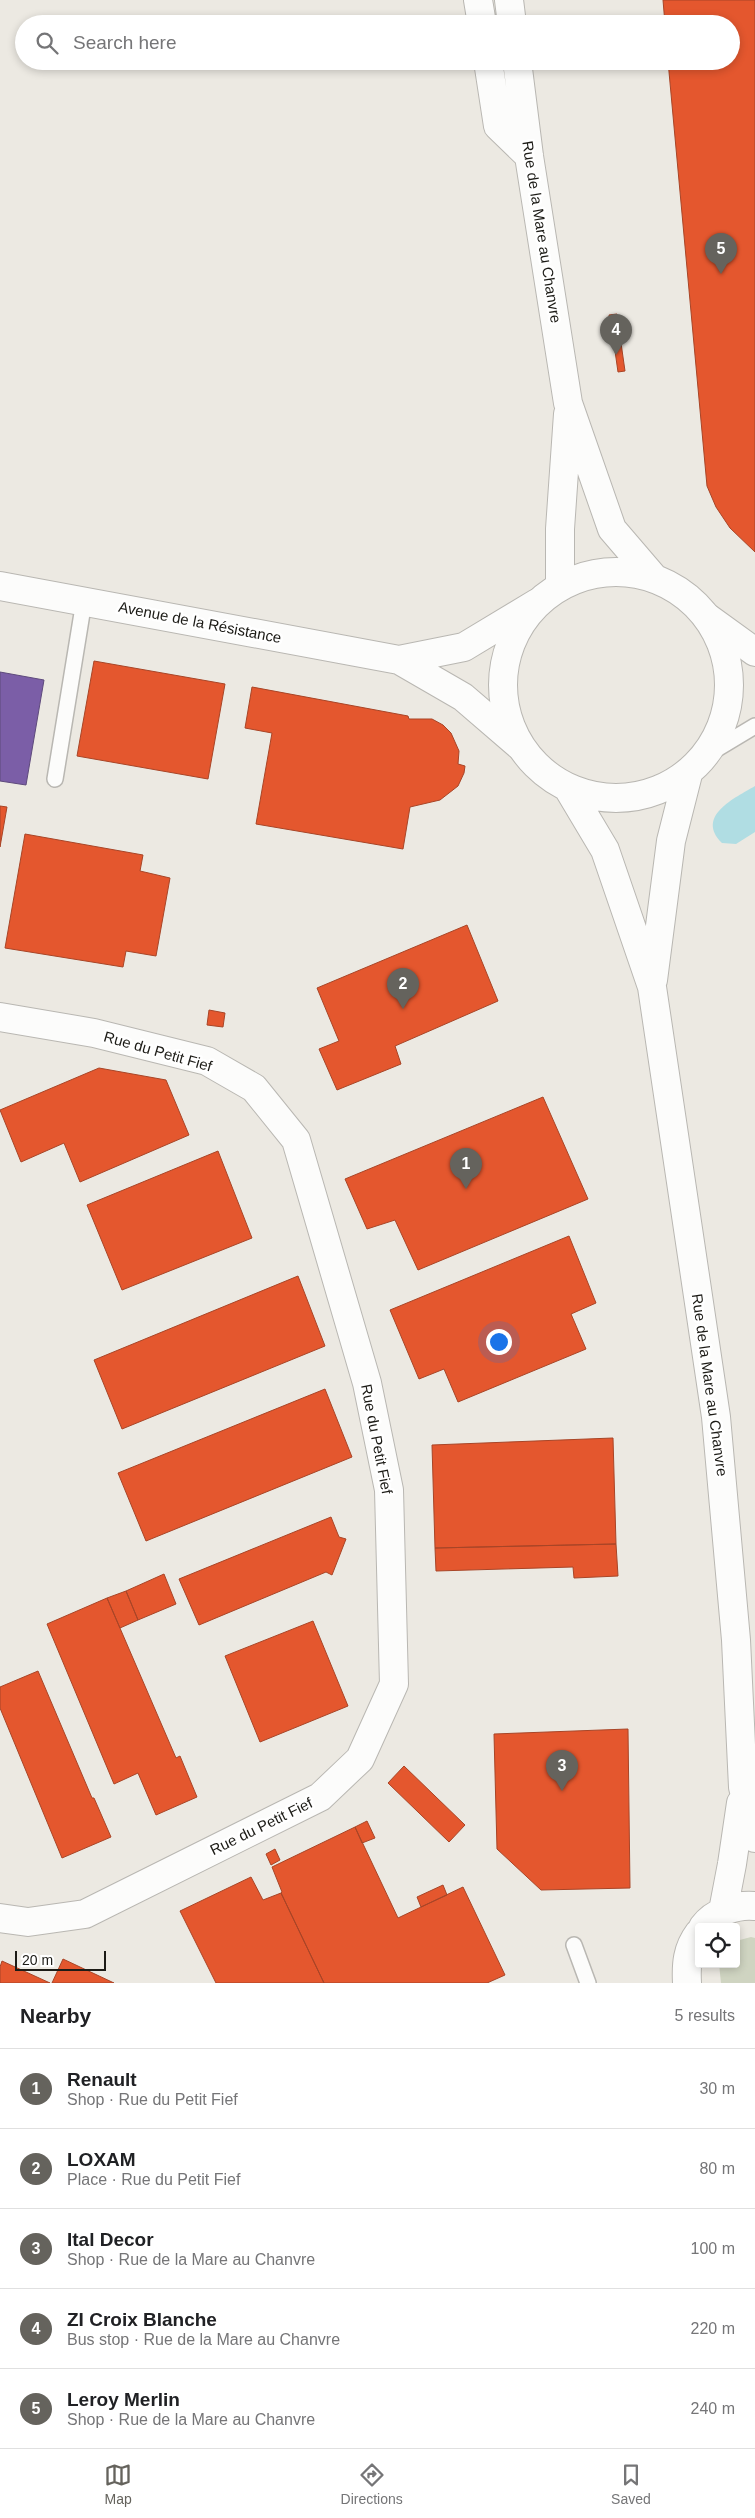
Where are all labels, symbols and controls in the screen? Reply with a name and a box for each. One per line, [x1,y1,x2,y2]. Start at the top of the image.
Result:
search box [15,15,740,70]
icon: search [33,29,61,57]
text: Search here [73,32,177,53]
street label: Rue de la Mare au Chanvre [519,140,565,324]
pin: 5 [705,233,737,274]
pin: 4 [600,314,632,355]
street label: Avenue de la Résistance [117,598,283,646]
pin: 2 [387,968,419,1009]
street label: Rue du Petit Fief [102,1027,215,1075]
pin: 1 [450,1148,482,1189]
street label: Rue de la Mare au Chanvre [689,1293,731,1477]
your location [486,1329,512,1355]
street label: Rue du Petit Fief [358,1383,396,1496]
pin: 3 [546,1750,578,1791]
street label: Rue du Petit Fief [207,1794,316,1858]
map controls [695,1923,740,1968]
button: locate [695,1923,740,1968]
scale bar [15,1948,106,1971]
text: 20 m [22,1952,53,1968]
text: Nearby [20,2004,91,2027]
text: 5 results [675,2007,735,2024]
text: Renault [67,2069,137,2090]
text: 1 [32,2080,40,2097]
text: 30 m [699,2080,735,2097]
text: Shop · Rue du Petit Fief [67,2091,238,2108]
text: LOXAM [67,2149,136,2170]
text: 2 [32,2160,40,2177]
text: 80 m [699,2160,735,2177]
text: Place · Rue du Petit Fief [67,2171,240,2188]
text: Ital Decor [67,2229,154,2250]
text: 3 [32,2240,40,2257]
text: 100 m [691,2240,735,2257]
text: Shop · Rue de la Mare au Chanvre [67,2251,315,2268]
text: ZI Croix Blanche [67,2309,217,2330]
text: 4 [32,2320,40,2337]
text: 220 m [691,2320,735,2337]
text: Bus stop · Rue de la Mare au Chanvre [67,2331,340,2348]
text: Leroy Merlin [67,2389,180,2410]
text: 5 [32,2400,40,2417]
text: 240 m [691,2400,735,2417]
text: Shop · Rue de la Mare au Chanvre [67,2411,315,2428]
tab: Map [104,2461,132,2507]
tab: Directions [341,2461,403,2507]
tab: Saved [611,2461,651,2507]

